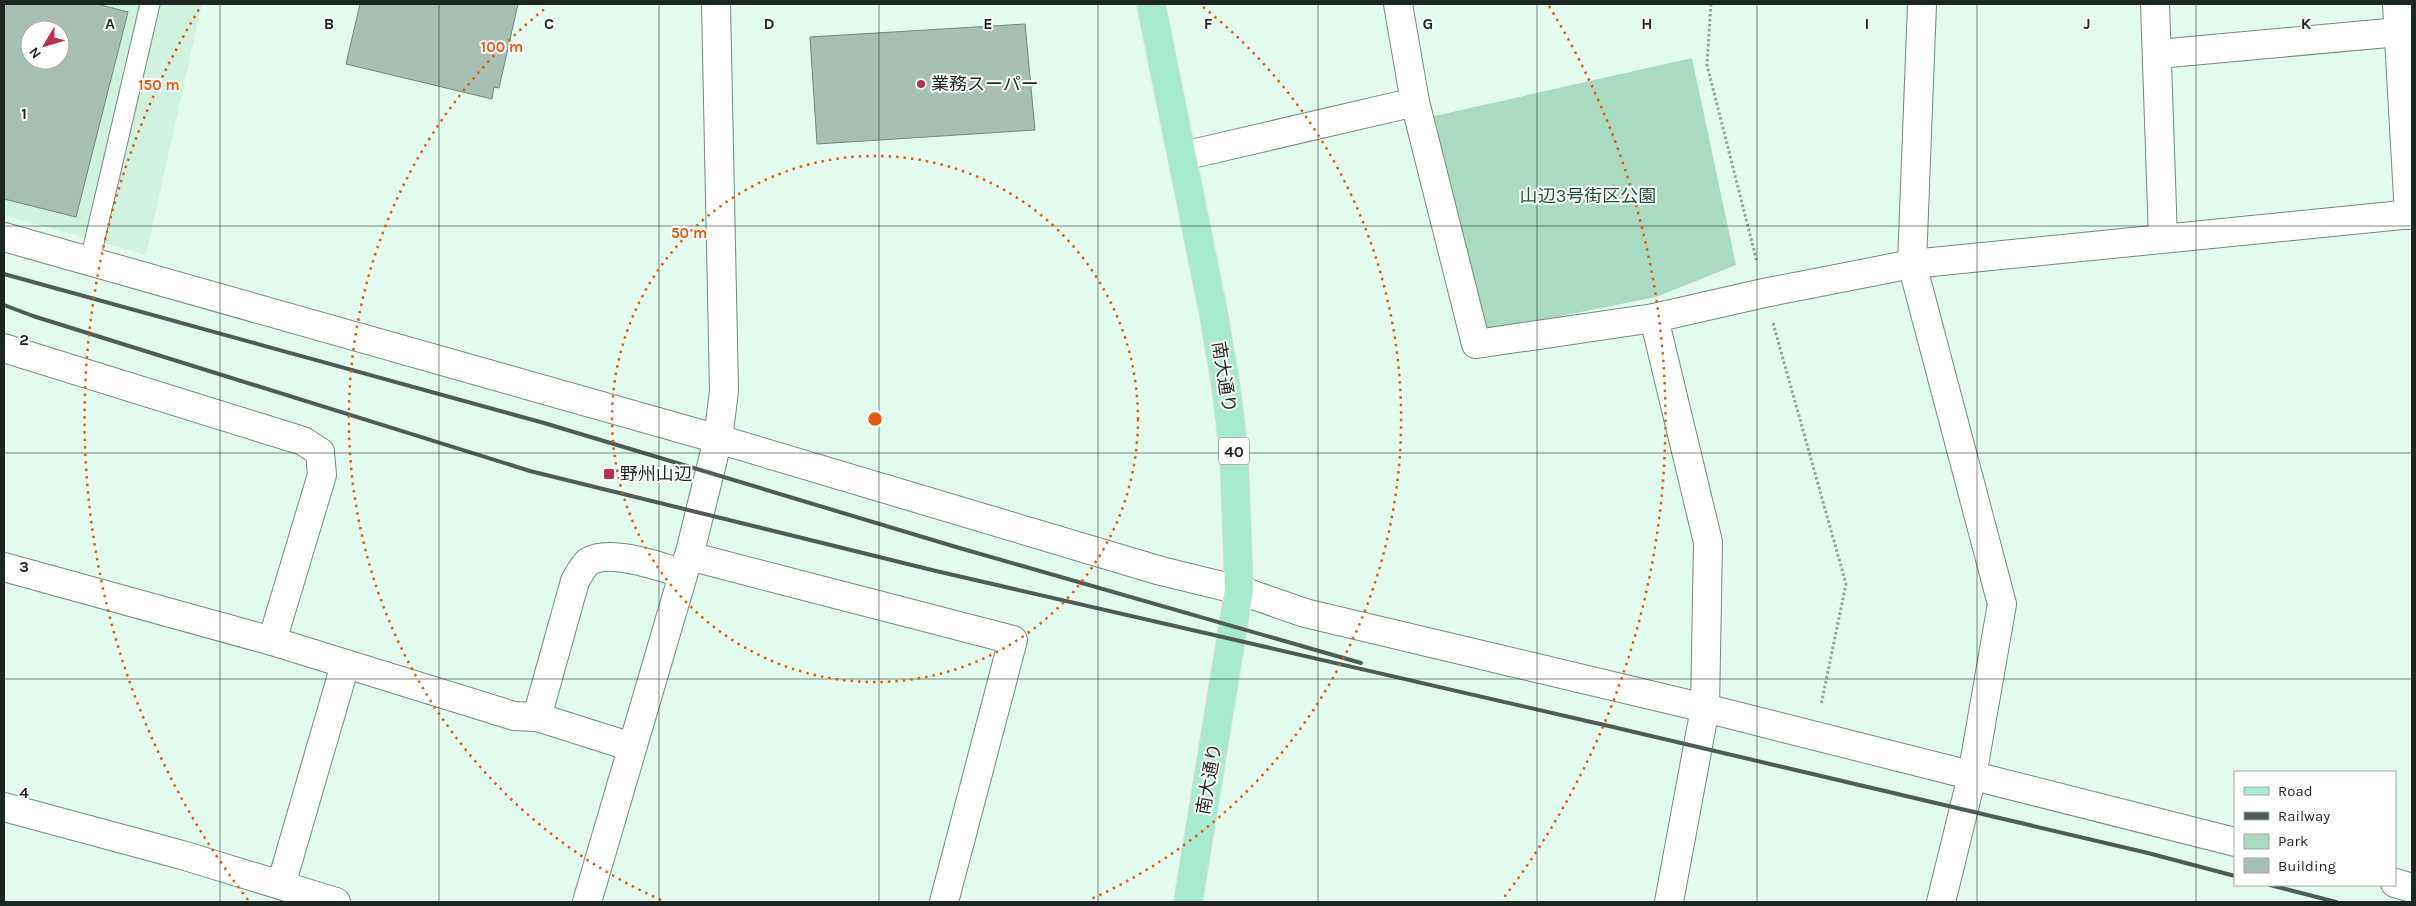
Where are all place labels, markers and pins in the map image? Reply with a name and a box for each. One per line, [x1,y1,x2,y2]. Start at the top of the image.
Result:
place label: 業務スーパー [931,73,1039,95]
marker: 業務スーパー [915,78,927,90]
centre of rings [866,410,884,428]
place label: 野州山辺 [620,463,692,485]
marker: 野州山辺 [602,467,616,481]

